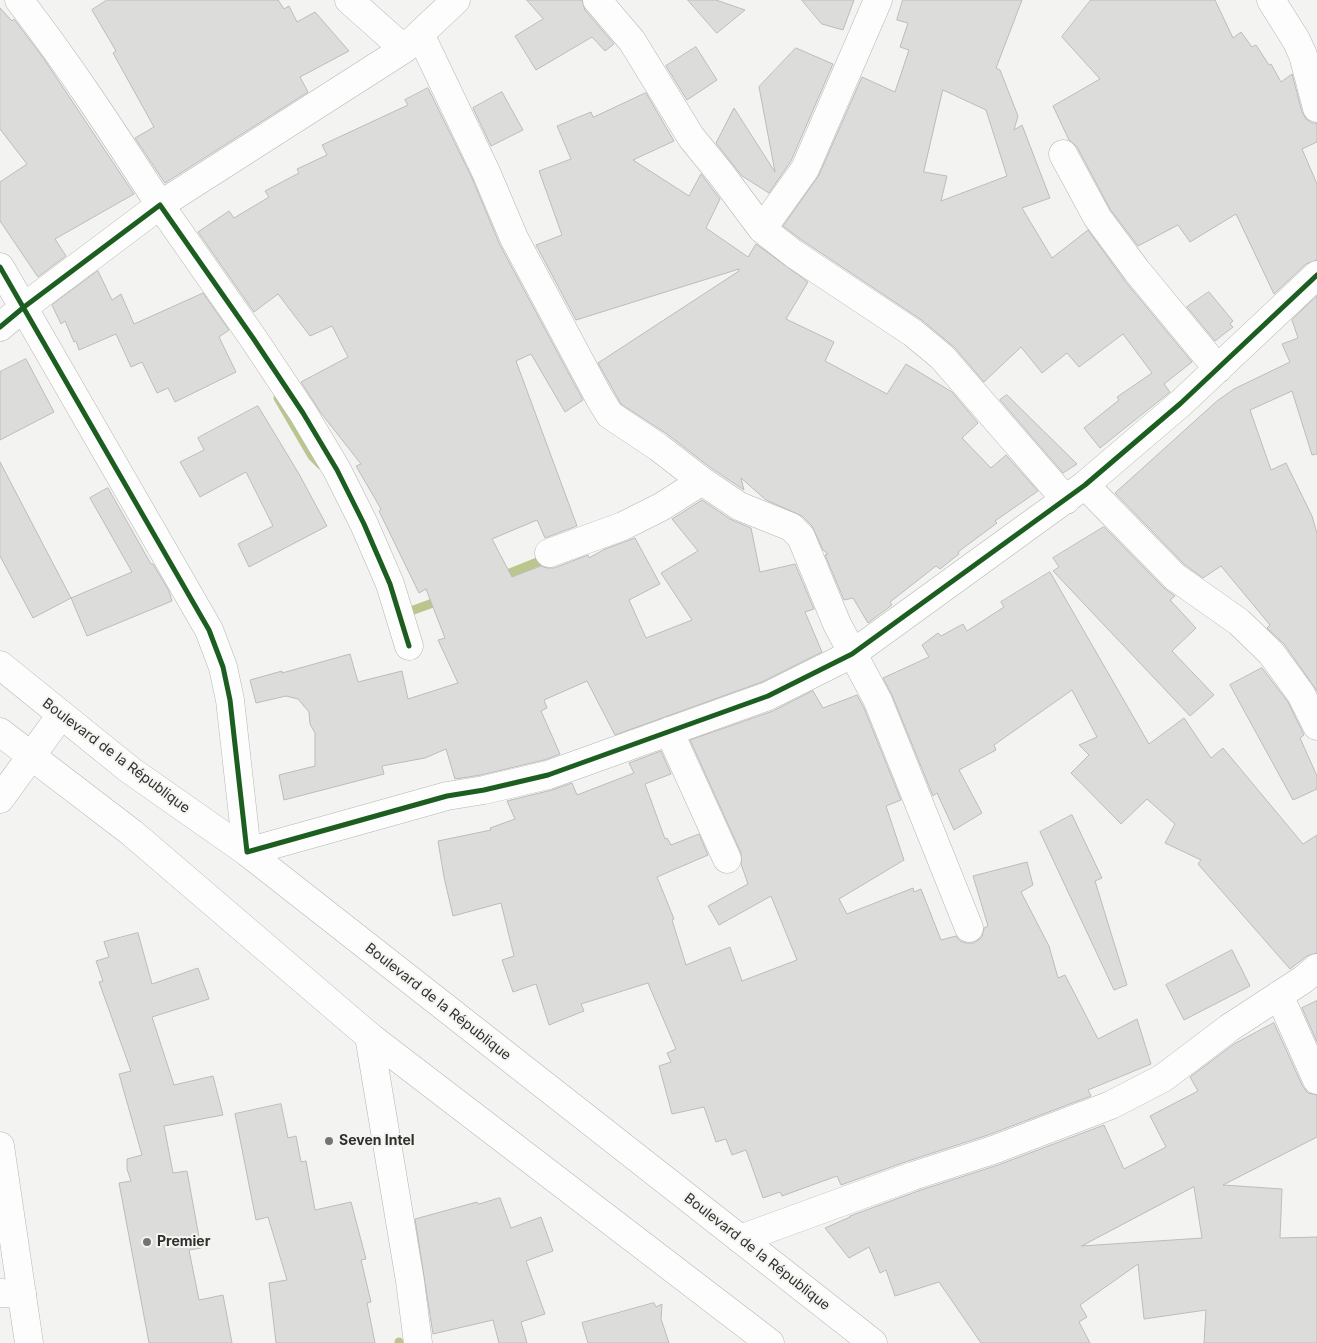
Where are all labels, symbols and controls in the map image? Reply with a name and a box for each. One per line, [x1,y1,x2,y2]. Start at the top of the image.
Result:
street label: Boulevard de la République [39,695,193,817]
street label: Boulevard de la République [362,940,514,1064]
place label: Seven Intel [339,1133,415,1149]
marker: Seven Intel [323,1135,335,1147]
street label: Boulevard de la République [681,1190,833,1314]
place label: Premier [157,1234,210,1250]
marker: Premier [141,1236,153,1248]

